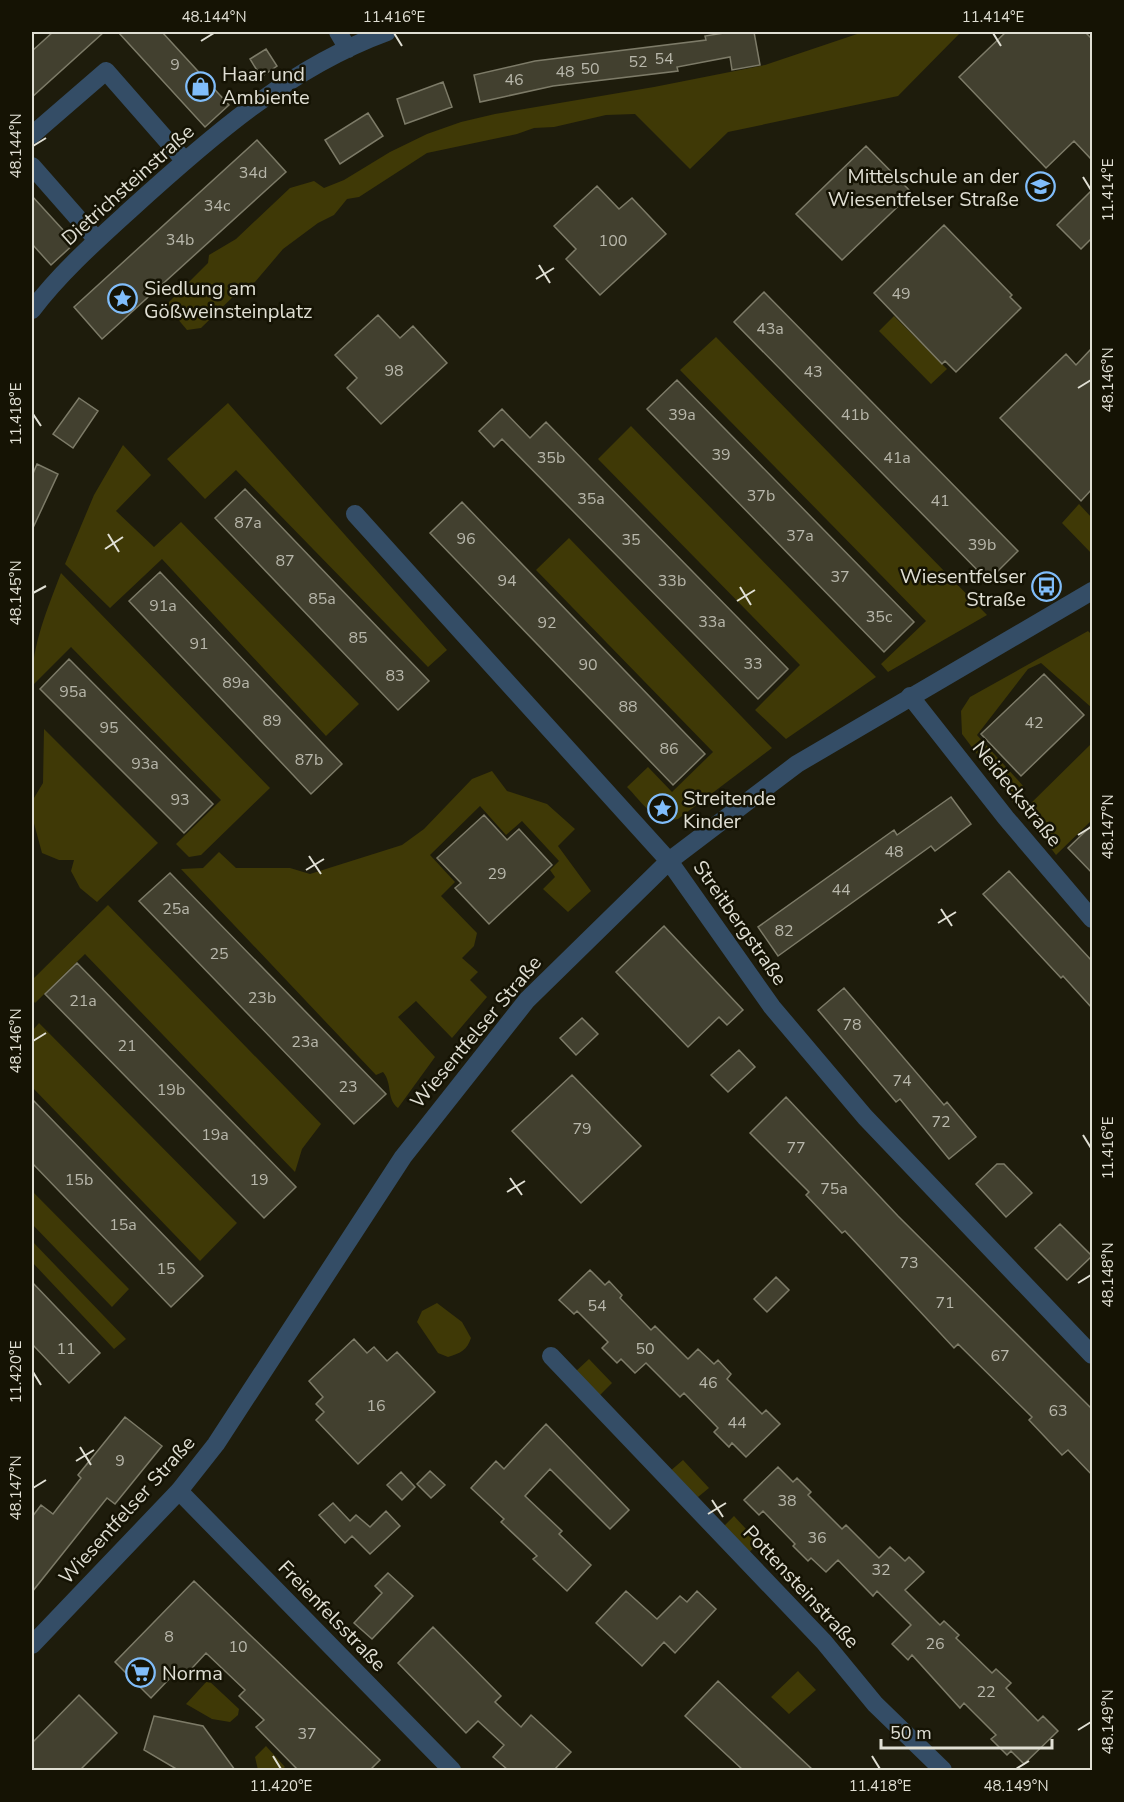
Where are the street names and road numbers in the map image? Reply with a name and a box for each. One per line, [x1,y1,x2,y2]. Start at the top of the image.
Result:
street label: Dietrichsteinstraße [56,118,200,252]
street label: Neideckstraße [966,736,1068,852]
street label: Streitbergstraße [687,855,793,991]
street label: Wiesentfelser Straße [404,950,548,1114]
street label: Wiesentfelser Straße [53,1430,201,1590]
street label: Pottensteinstraße [737,1520,865,1654]
street label: Freienfelsstraße [272,1555,392,1677]

